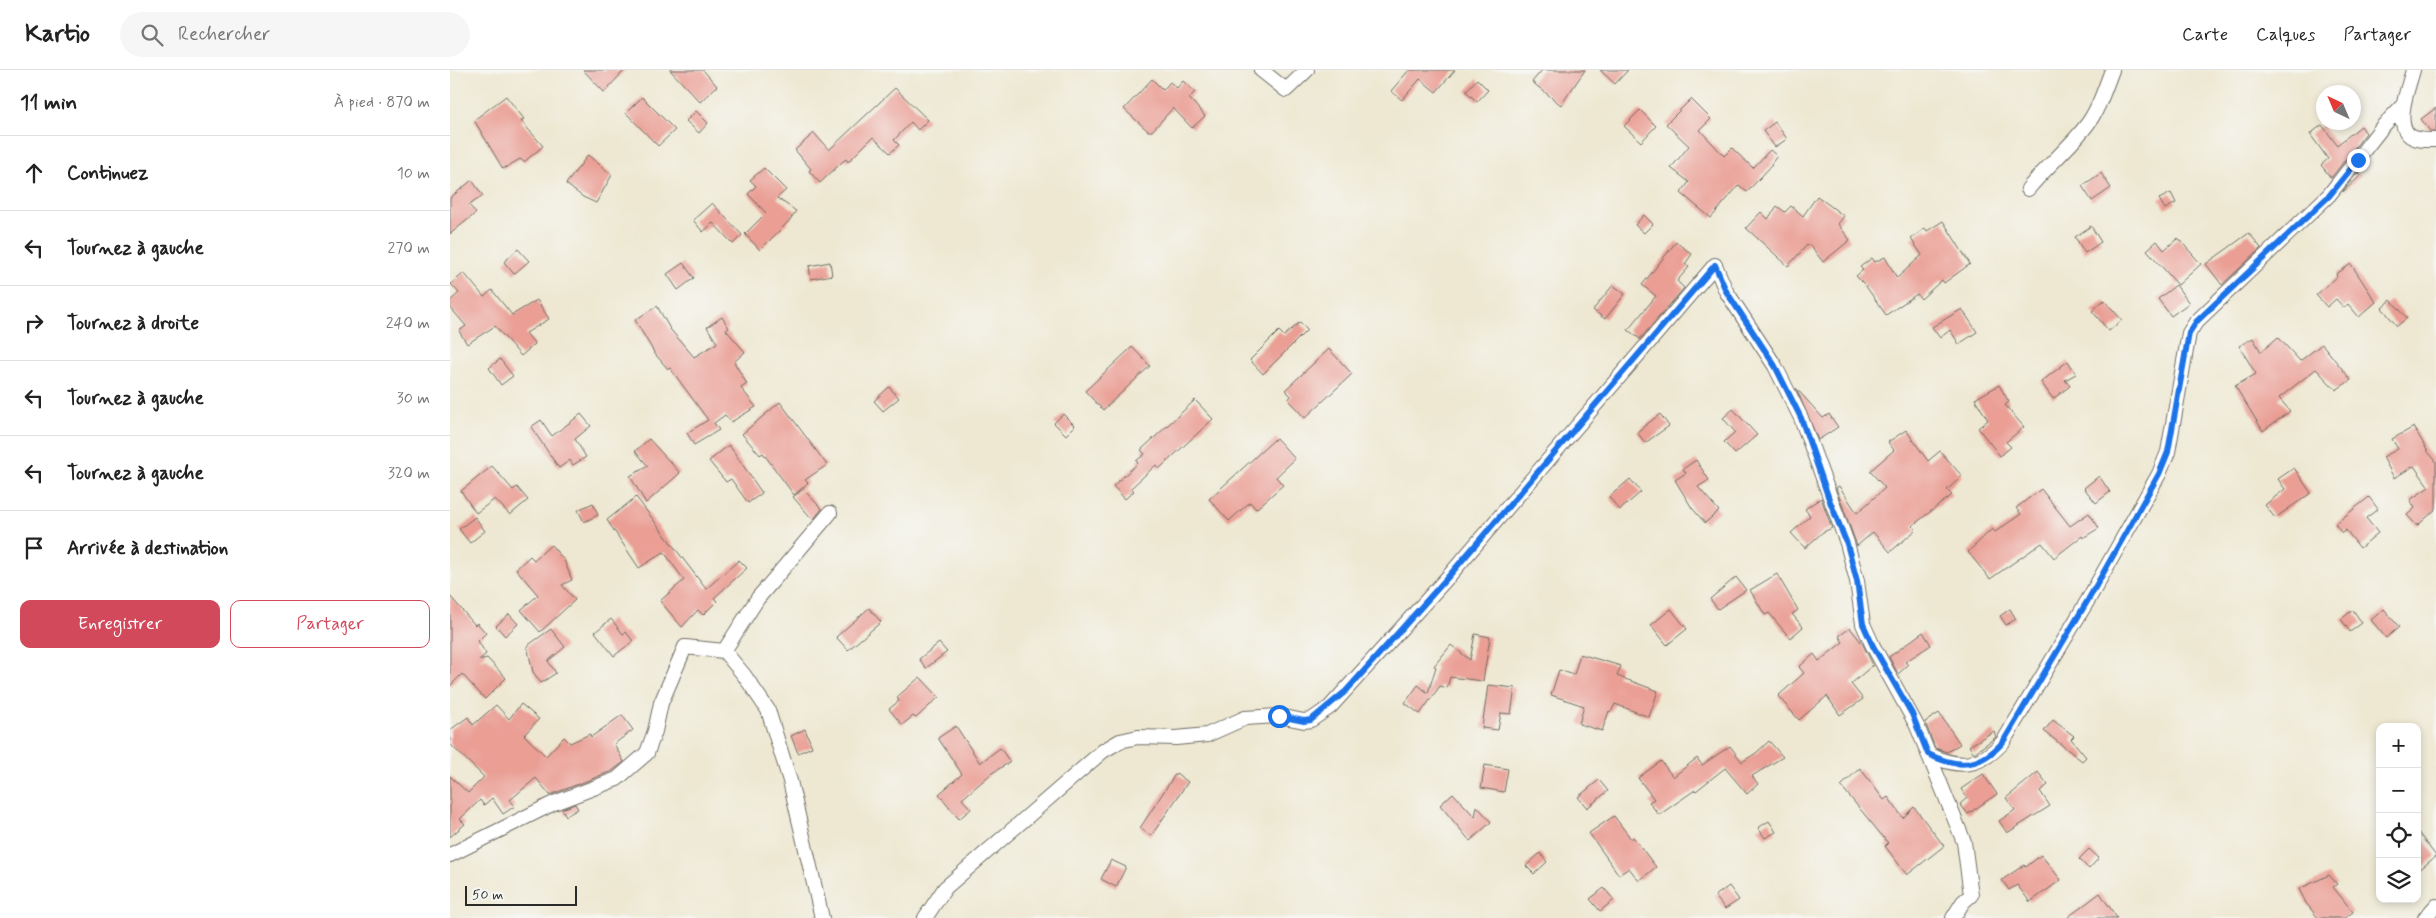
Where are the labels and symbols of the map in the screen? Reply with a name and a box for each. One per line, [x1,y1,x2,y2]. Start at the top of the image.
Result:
north arrow [2316,85,2361,130]
route end [2347,149,2370,172]
route start [1268,705,1291,728]
scale bar [465,883,578,906]

